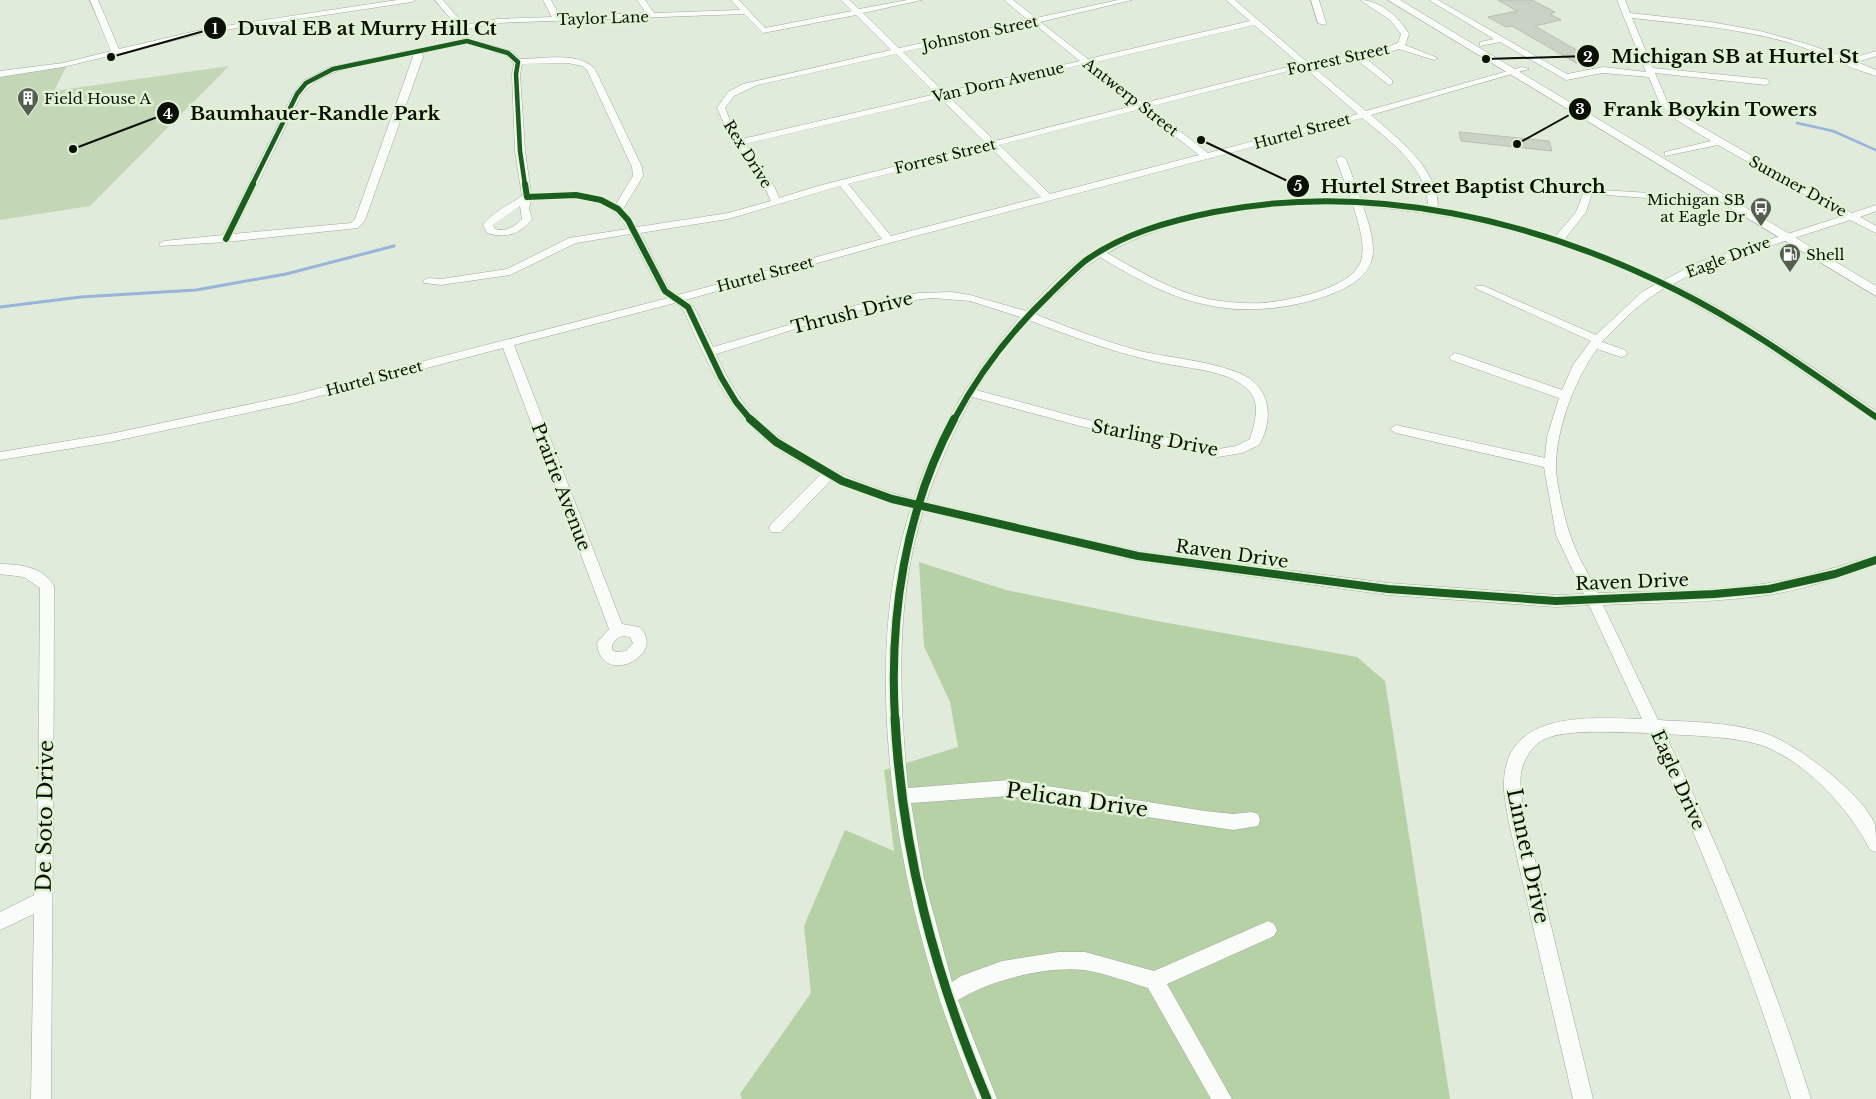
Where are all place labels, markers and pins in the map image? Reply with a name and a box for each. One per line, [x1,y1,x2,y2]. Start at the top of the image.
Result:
callout: Duval EB at Murry Hill Ct [202,11,508,45]
callout: Michigan SB at Hurtel St [1576,39,1868,73]
building icon: Field House A [16,86,40,117]
place label: Field House A [44,89,152,108]
callout: Frank Boykin Towers [1567,92,1827,126]
callout: Baumhauer-Randle Park [155,96,451,130]
callout: Hurtel Street Baptist Church [1285,169,1616,203]
place label: Michigan SB at Eagle Dr [1647,190,1746,226]
bus stop icon: Michigan SB at Eagle Dr [1749,196,1773,227]
fuel station icon: Shell [1778,242,1802,273]
place label: Shell [1806,245,1844,264]

